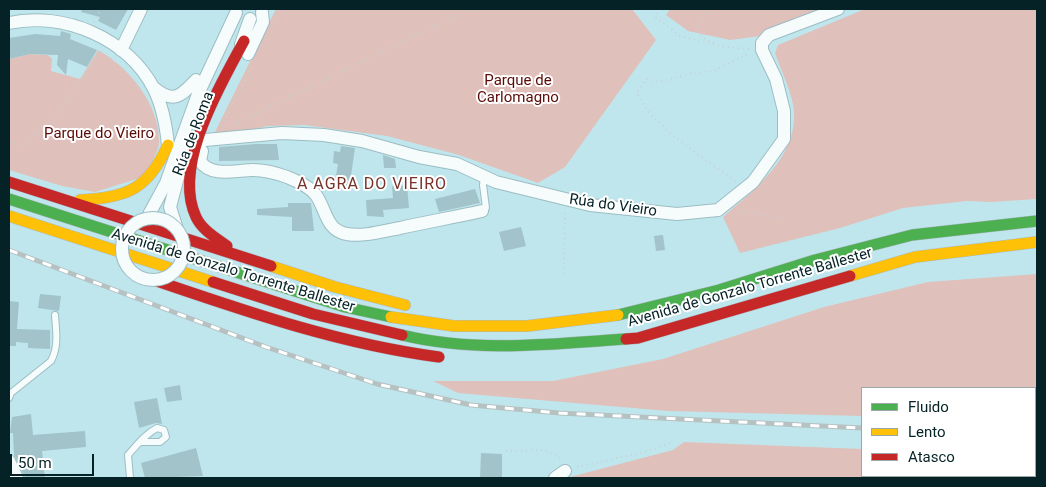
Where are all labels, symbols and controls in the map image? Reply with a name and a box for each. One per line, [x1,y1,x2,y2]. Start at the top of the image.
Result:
park label: Parque de Carlomagno [477,72,559,107]
street label: Rúa de Roma [170,89,218,179]
park label: Parque do Vieiro [44,125,154,143]
district label: A AGRA DO VIEIRO [295,175,449,195]
street label: Rúa do Vieiro [568,191,658,221]
street label: Avenida de Gonzalo Torrente Ballester [109,225,357,317]
street label: Avenida de Gonzalo Torrente Ballester [626,244,874,332]
legend [861,387,1036,477]
text: Fluido [908,398,949,416]
text: Lento [908,423,946,441]
scale bar [12,444,96,476]
text: Atasco [908,448,955,466]
text: 50 m [18,454,52,472]

